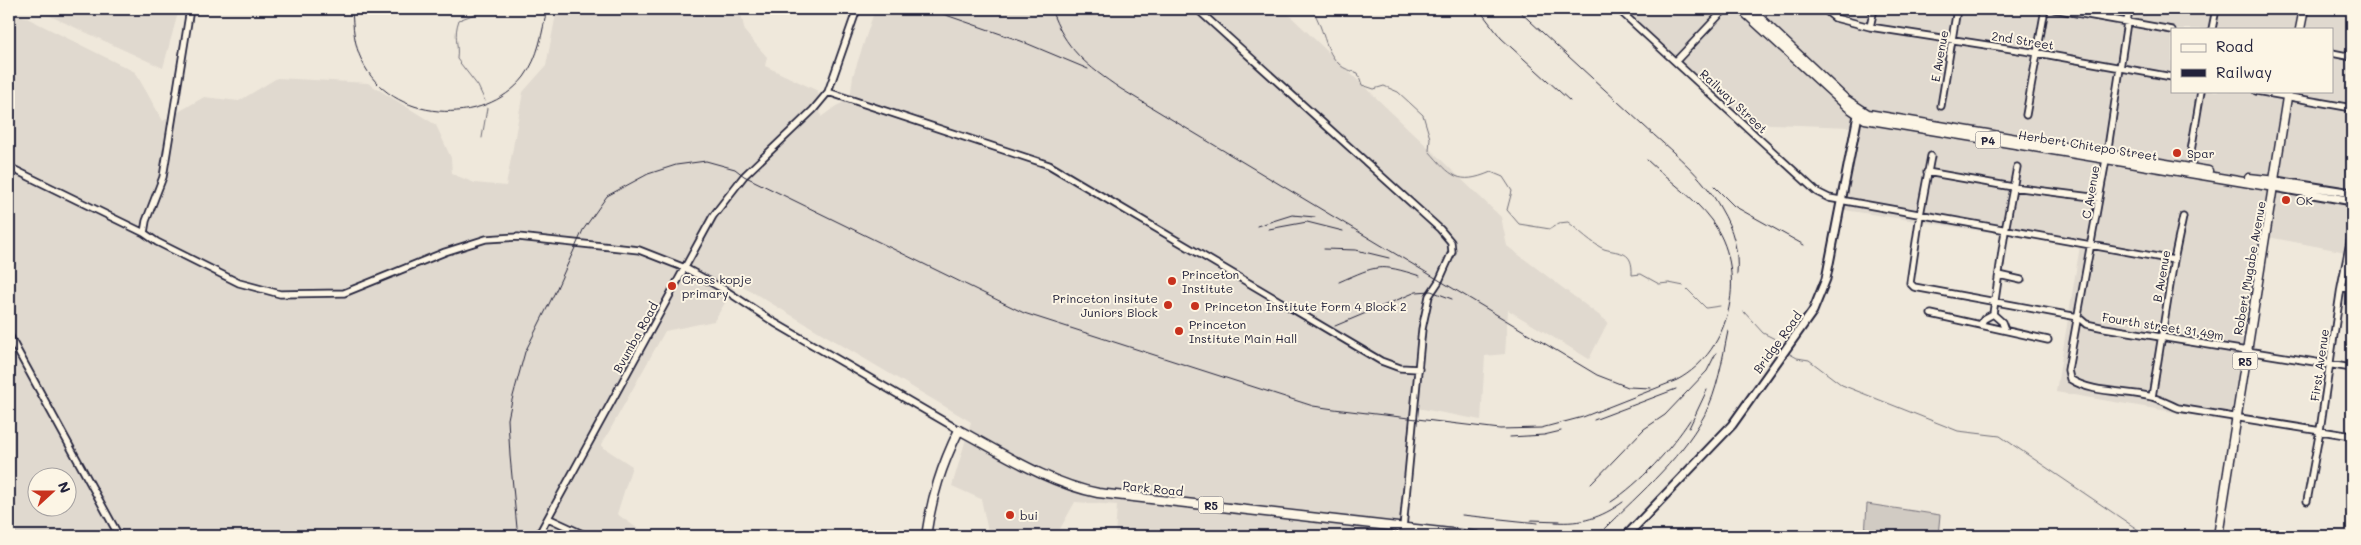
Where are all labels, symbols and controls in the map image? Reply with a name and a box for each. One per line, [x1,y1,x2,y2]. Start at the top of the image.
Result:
street label: 2nd Street [1991,27,2055,53]
legend [2171,28,2334,92]
street label: E Avenue [1927,29,1951,83]
text: Road [2216,36,2253,56]
text: Railway [2216,62,2272,82]
street label: Railway Street [1697,65,1771,137]
street label: Herbert Chitepo Street [2017,126,2159,164]
road number: P4 [1976,132,2000,148]
place label: Spar [2187,145,2215,161]
marker: Spar [2171,147,2183,159]
street label: C Avenue [2077,164,2103,220]
place label: OK [2296,192,2314,208]
marker: OK [2280,194,2292,206]
street label: Robert Mugabe Avenue [2229,200,2269,336]
street label: B Avenue [2149,249,2173,303]
place label: Princeton Institute [1182,266,1239,296]
place label: Cross kopje primary [682,271,752,301]
marker: Princeton Institute [1166,275,1178,287]
marker: Cross kopje primary [666,280,678,292]
place label: Princeton insitute Juniors Block [1053,290,1158,320]
street label: Bvumba Road [609,298,661,375]
place label: Princeton Institute Form 4 Block 2 [1205,298,1407,314]
marker: Princeton insitute Juniors Block [1162,299,1174,311]
marker: Princeton Institute Form 4 Block 2 [1189,300,1201,312]
street label: Bridge Road [1749,308,1805,376]
street label: Fourth street 31,49m [2101,308,2225,344]
place label: Princeton Institute Main Hall [1189,316,1297,346]
marker: Princeton Institute Main Hall [1173,325,1185,337]
street label: First Avenue [2306,328,2332,402]
road number: R5 [2232,352,2258,370]
north arrow [28,468,78,518]
street label: Park Road [1122,477,1185,499]
text: N [54,479,75,496]
road number: R5 [1198,496,1224,514]
place label: bui [1020,507,1038,523]
marker: bui [1004,509,1016,521]

